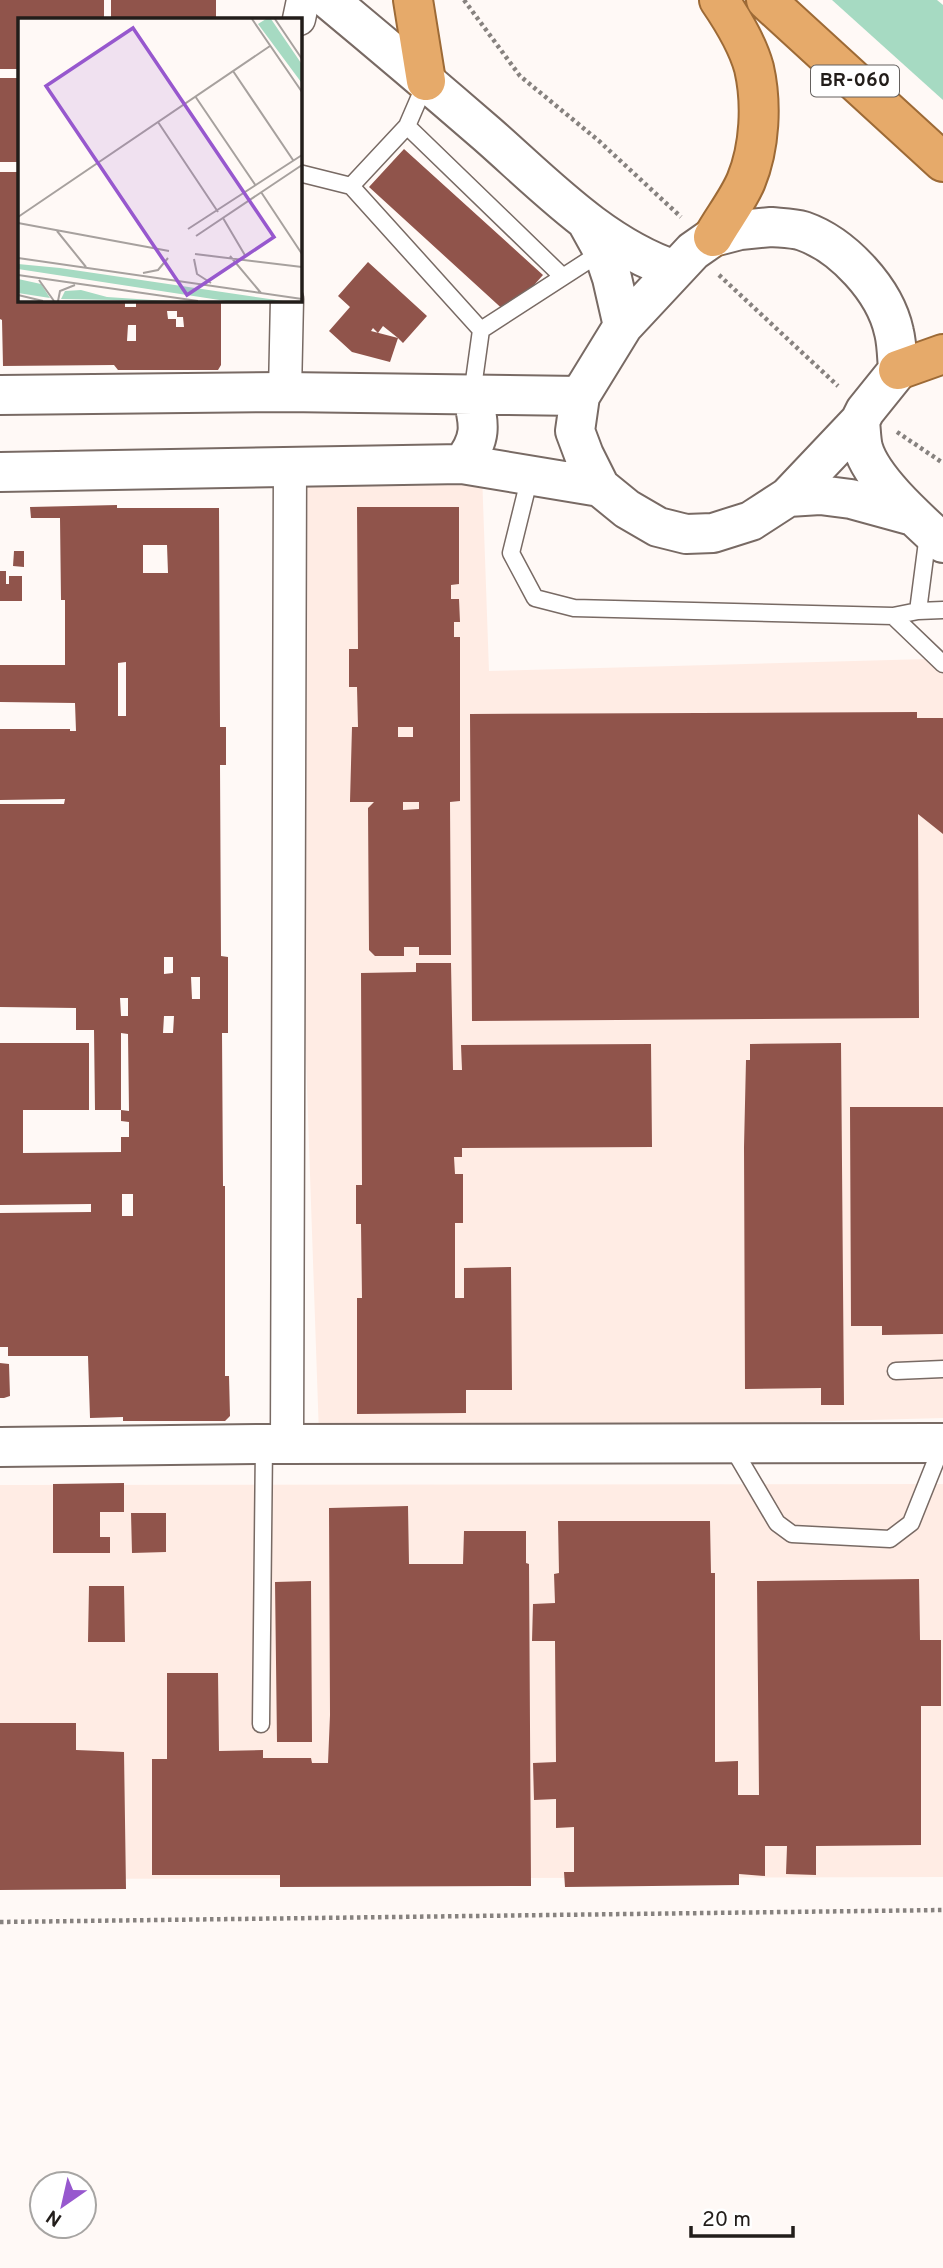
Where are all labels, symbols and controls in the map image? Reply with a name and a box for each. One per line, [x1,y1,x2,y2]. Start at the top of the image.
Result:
inset map [18,18,301,301]
road number: BR-060 [811,66,899,96]
north arrow [28,2170,98,2240]
scale bar [691,2194,792,2238]
text: N [42,2204,67,2231]
text: 20 m [702,2207,751,2234]

